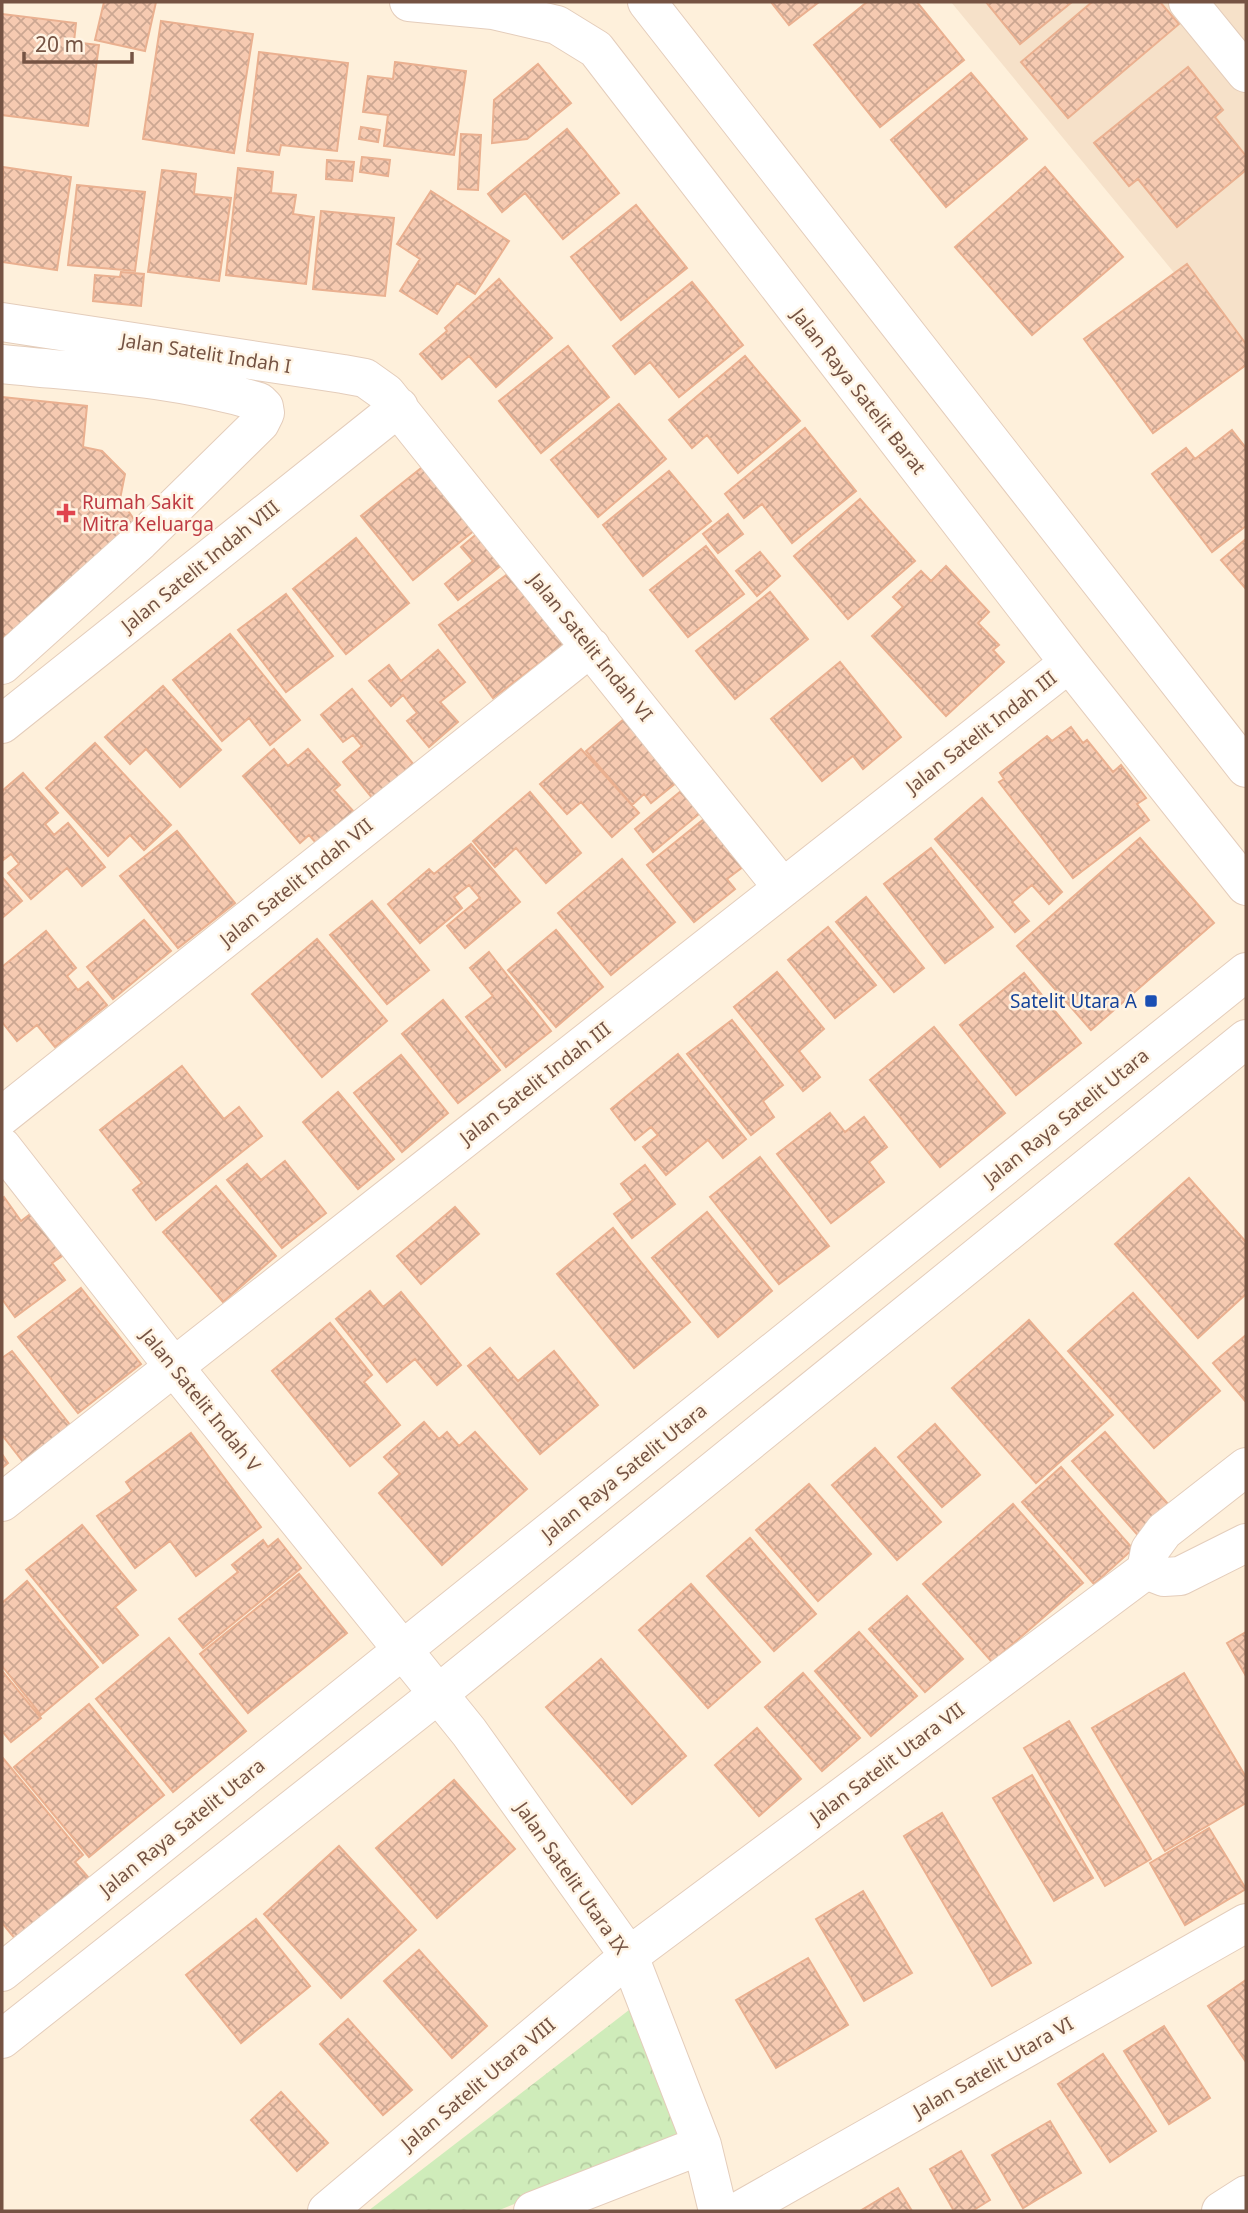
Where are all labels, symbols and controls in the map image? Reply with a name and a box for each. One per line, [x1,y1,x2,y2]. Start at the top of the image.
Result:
scale bar [24,21,133,65]
text: 20 m [35,30,84,58]
street label: Jalan Raya Satelit Barat [785,301,932,480]
street label: Jalan Satelit Indah I [117,326,293,379]
place label: Rumah Sakit Mitra Keluarga [82,489,214,537]
street label: Jalan Satelit Indah VIII [114,494,284,639]
marker: Rumah Sakit Mitra Keluarga [56,503,76,523]
street label: Jalan Satelit Indah VI [522,566,659,726]
street label: Jalan Satelit Indah III [899,665,1062,800]
street label: Jalan Satelit Indah VII [212,812,378,953]
place label: Satelit Utara A [1010,988,1138,1014]
marker: Satelit Utara A [1143,993,1159,1009]
street label: Jalan Satelit Indah III [453,1016,616,1151]
street label: Jalan Raya Satelit Utara [976,1042,1154,1193]
street label: Jalan Satelit Indah V [134,1321,267,1477]
street label: Jalan Raya Satelit Utara [534,1397,712,1548]
street label: Jalan Satelit Utara VII [803,1696,970,1831]
street label: Jalan Raya Satelit Utara [92,1752,270,1903]
street label: Jalan Satelit Utara IX [508,1795,635,1960]
street label: Jalan Satelit Utara VI [907,2011,1078,2124]
street label: Jalan Satelit Utara VIII [394,2012,560,2157]

